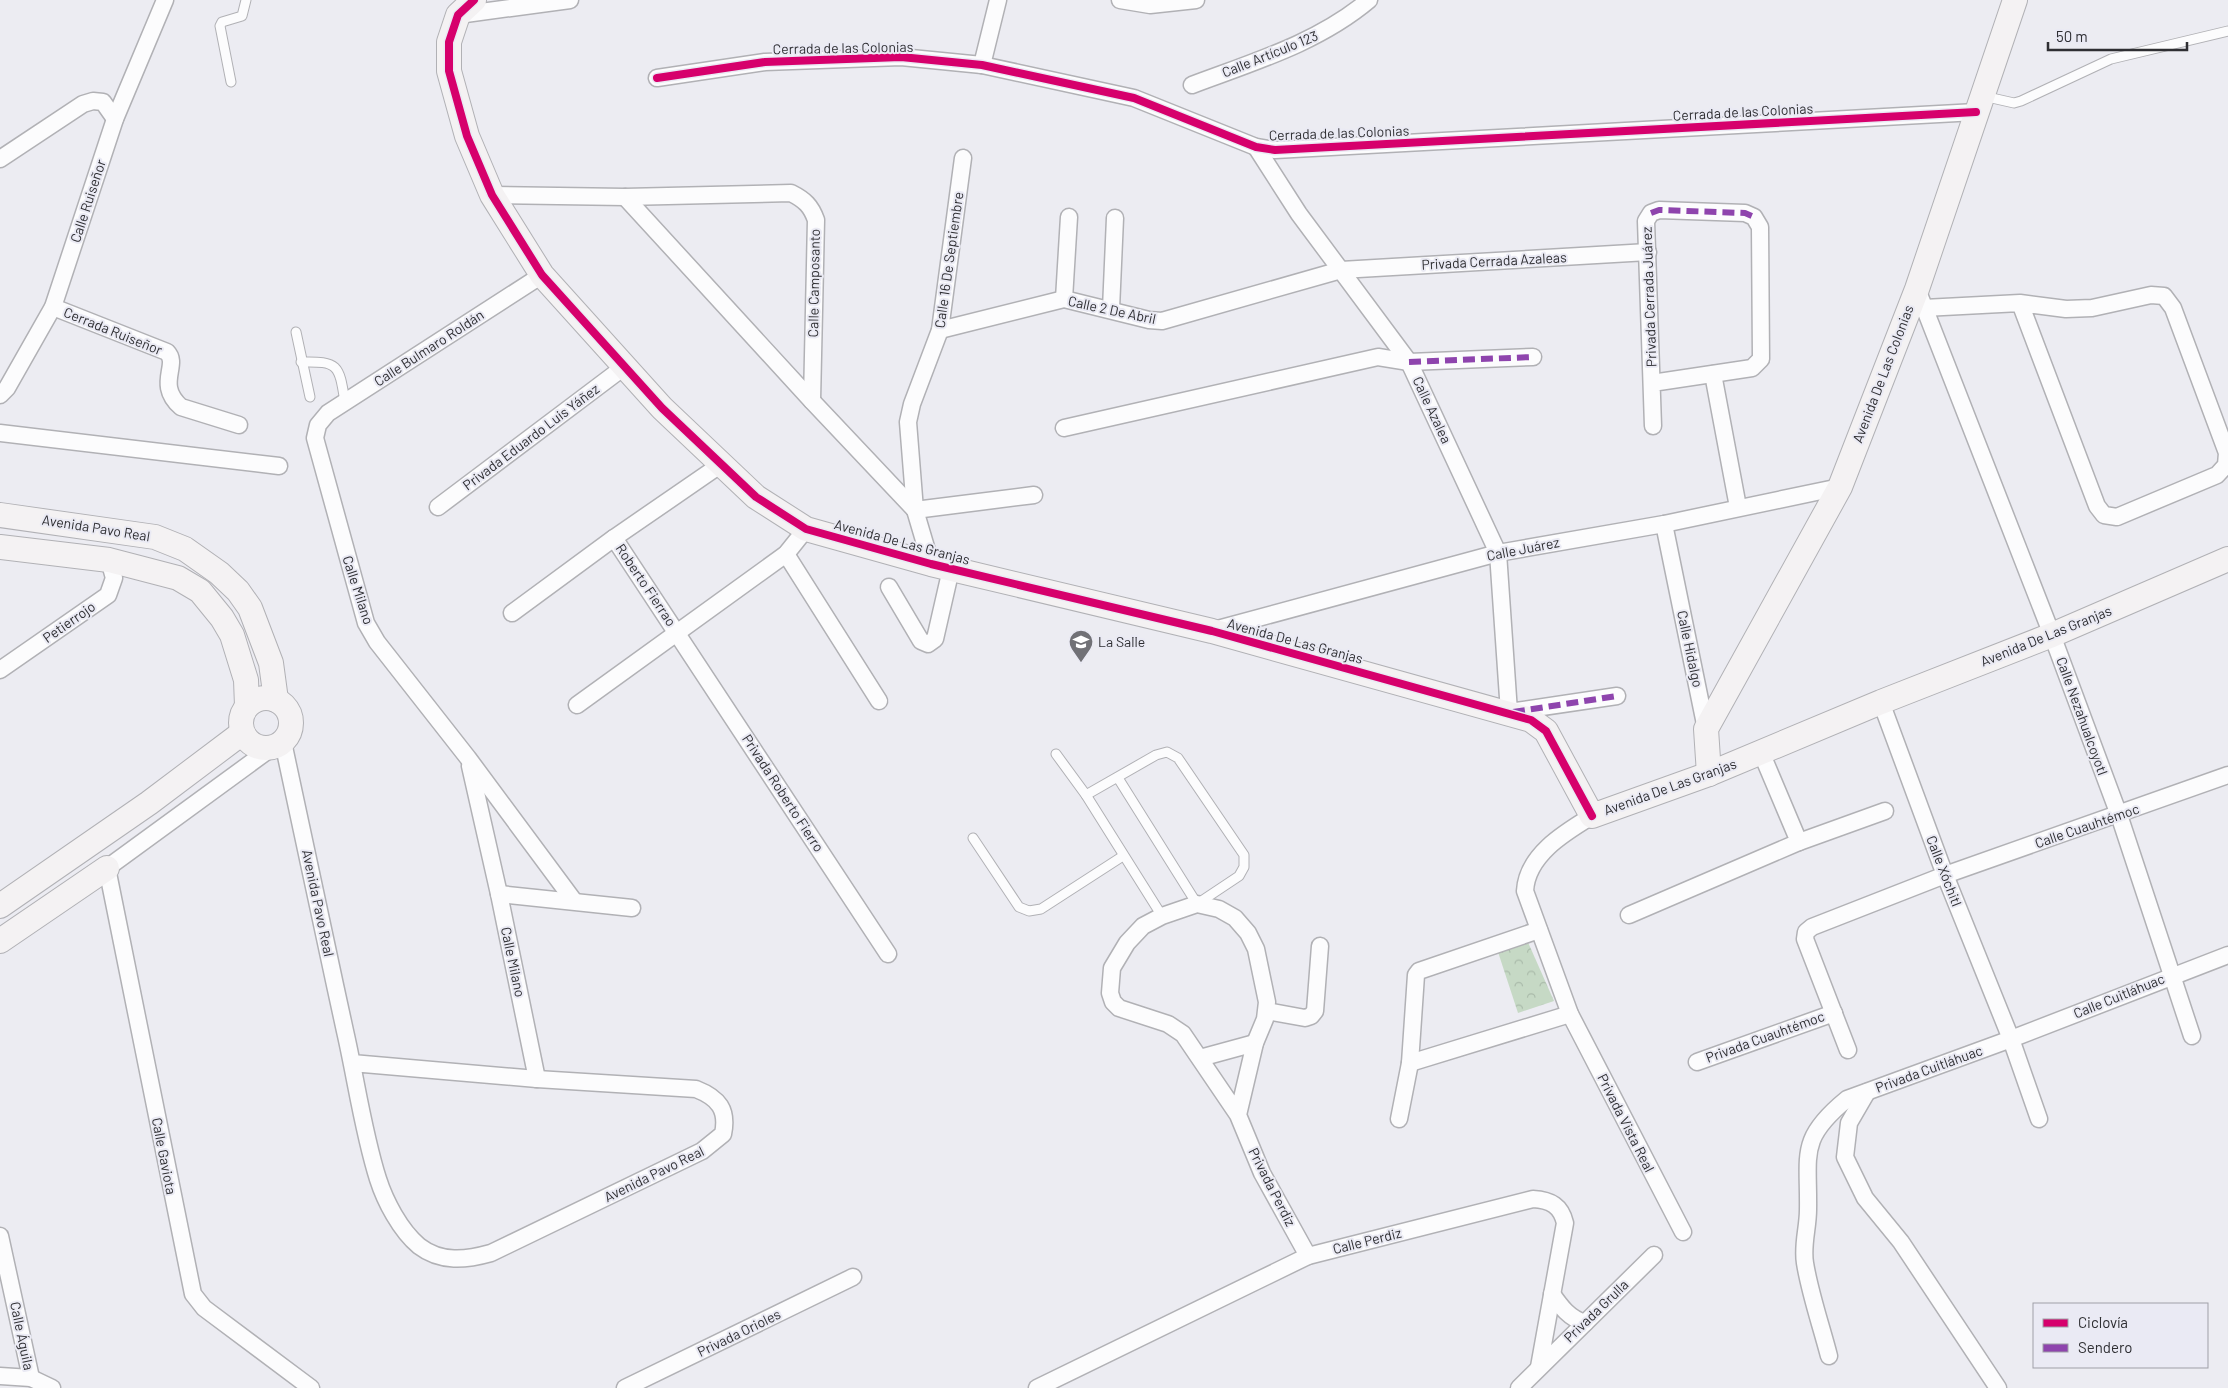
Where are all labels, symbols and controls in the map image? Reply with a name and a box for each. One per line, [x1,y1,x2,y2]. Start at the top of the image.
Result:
scale bar [2048,20,2187,52]
street label: Calle Artículo 123 [1219,27,1320,81]
text: 50 m [2056,27,2088,45]
street label: Cerrada de las Colonias [773,38,914,57]
street label: Cerrada de las Colonias [1672,99,1814,124]
street label: Cerrada de las Colonias [1268,122,1410,143]
street label: Calle Ruiseñor [66,157,109,245]
street label: Calle 16 De Septiembre [931,191,966,329]
street label: Privada Cerrada Juárez [1638,227,1659,368]
street label: Calle Camposanto [804,229,823,337]
street label: Privada Cerrada Azaleas [1421,248,1567,273]
street label: Calle 2 De Abril [1067,292,1158,327]
street label: Avenida De Las Colonias [1848,302,1917,445]
street label: Cerrada Ruiseñor [61,303,165,358]
street label: Calle Bulmaro Roldán [371,306,487,389]
street label: Calle Azalea [1410,374,1455,446]
street label: Privada Eduardo Luis Yáñez [459,380,602,493]
street label: Avenida Pavo Real [41,511,151,544]
street label: Avenida De Las Granjas [832,515,972,568]
street label: Calle Juárez [1485,533,1561,564]
street label: Roberto Fierrao [613,540,680,629]
street label: Calle Milano [339,553,378,626]
street label: Petierrojo [39,597,98,646]
street label: Avenida De Las Granjas [1978,601,2114,670]
street label: Calle Hidalgo [1674,609,1707,689]
street label: Avenida De Las Granjas [1225,614,1365,667]
school or university icon: La Salle [1068,629,1094,663]
place label: La Salle [1098,633,1145,650]
street label: Calle Nezahualcoyotl [2053,654,2112,777]
street label: Privada Roberto Fierro [739,731,828,855]
street label: Avenida De Las Granjas [1601,755,1739,818]
street label: Calle Cuauhtémoc [2032,800,2141,851]
street label: Calle Xóchitl [1923,833,1966,909]
street label: Avenida Pavo Real [299,848,338,958]
street label: Calle Milano [498,925,529,999]
street label: Calle Cuitláhuac [2071,970,2167,1022]
street label: Privada Cuauhtémoc [1703,1007,1827,1066]
street label: Privada Cuitláhuac [1873,1041,1985,1096]
street label: Privada Vista Real [1594,1071,1659,1175]
street label: Calle Gaviota [149,1116,180,1196]
street label: Avenida Pavo Real [601,1142,707,1205]
street label: Privada Perdiz [1245,1145,1300,1229]
street label: Calle Perdiz [1331,1224,1403,1257]
street label: Privada Grulla [1560,1276,1631,1346]
street label: Calle Águila [7,1300,38,1372]
legend [2033,1303,2208,1368]
street label: Privada Orioles [694,1305,783,1360]
text: Ciclovía [2078,1313,2128,1331]
text: Sendero [2078,1338,2132,1356]

